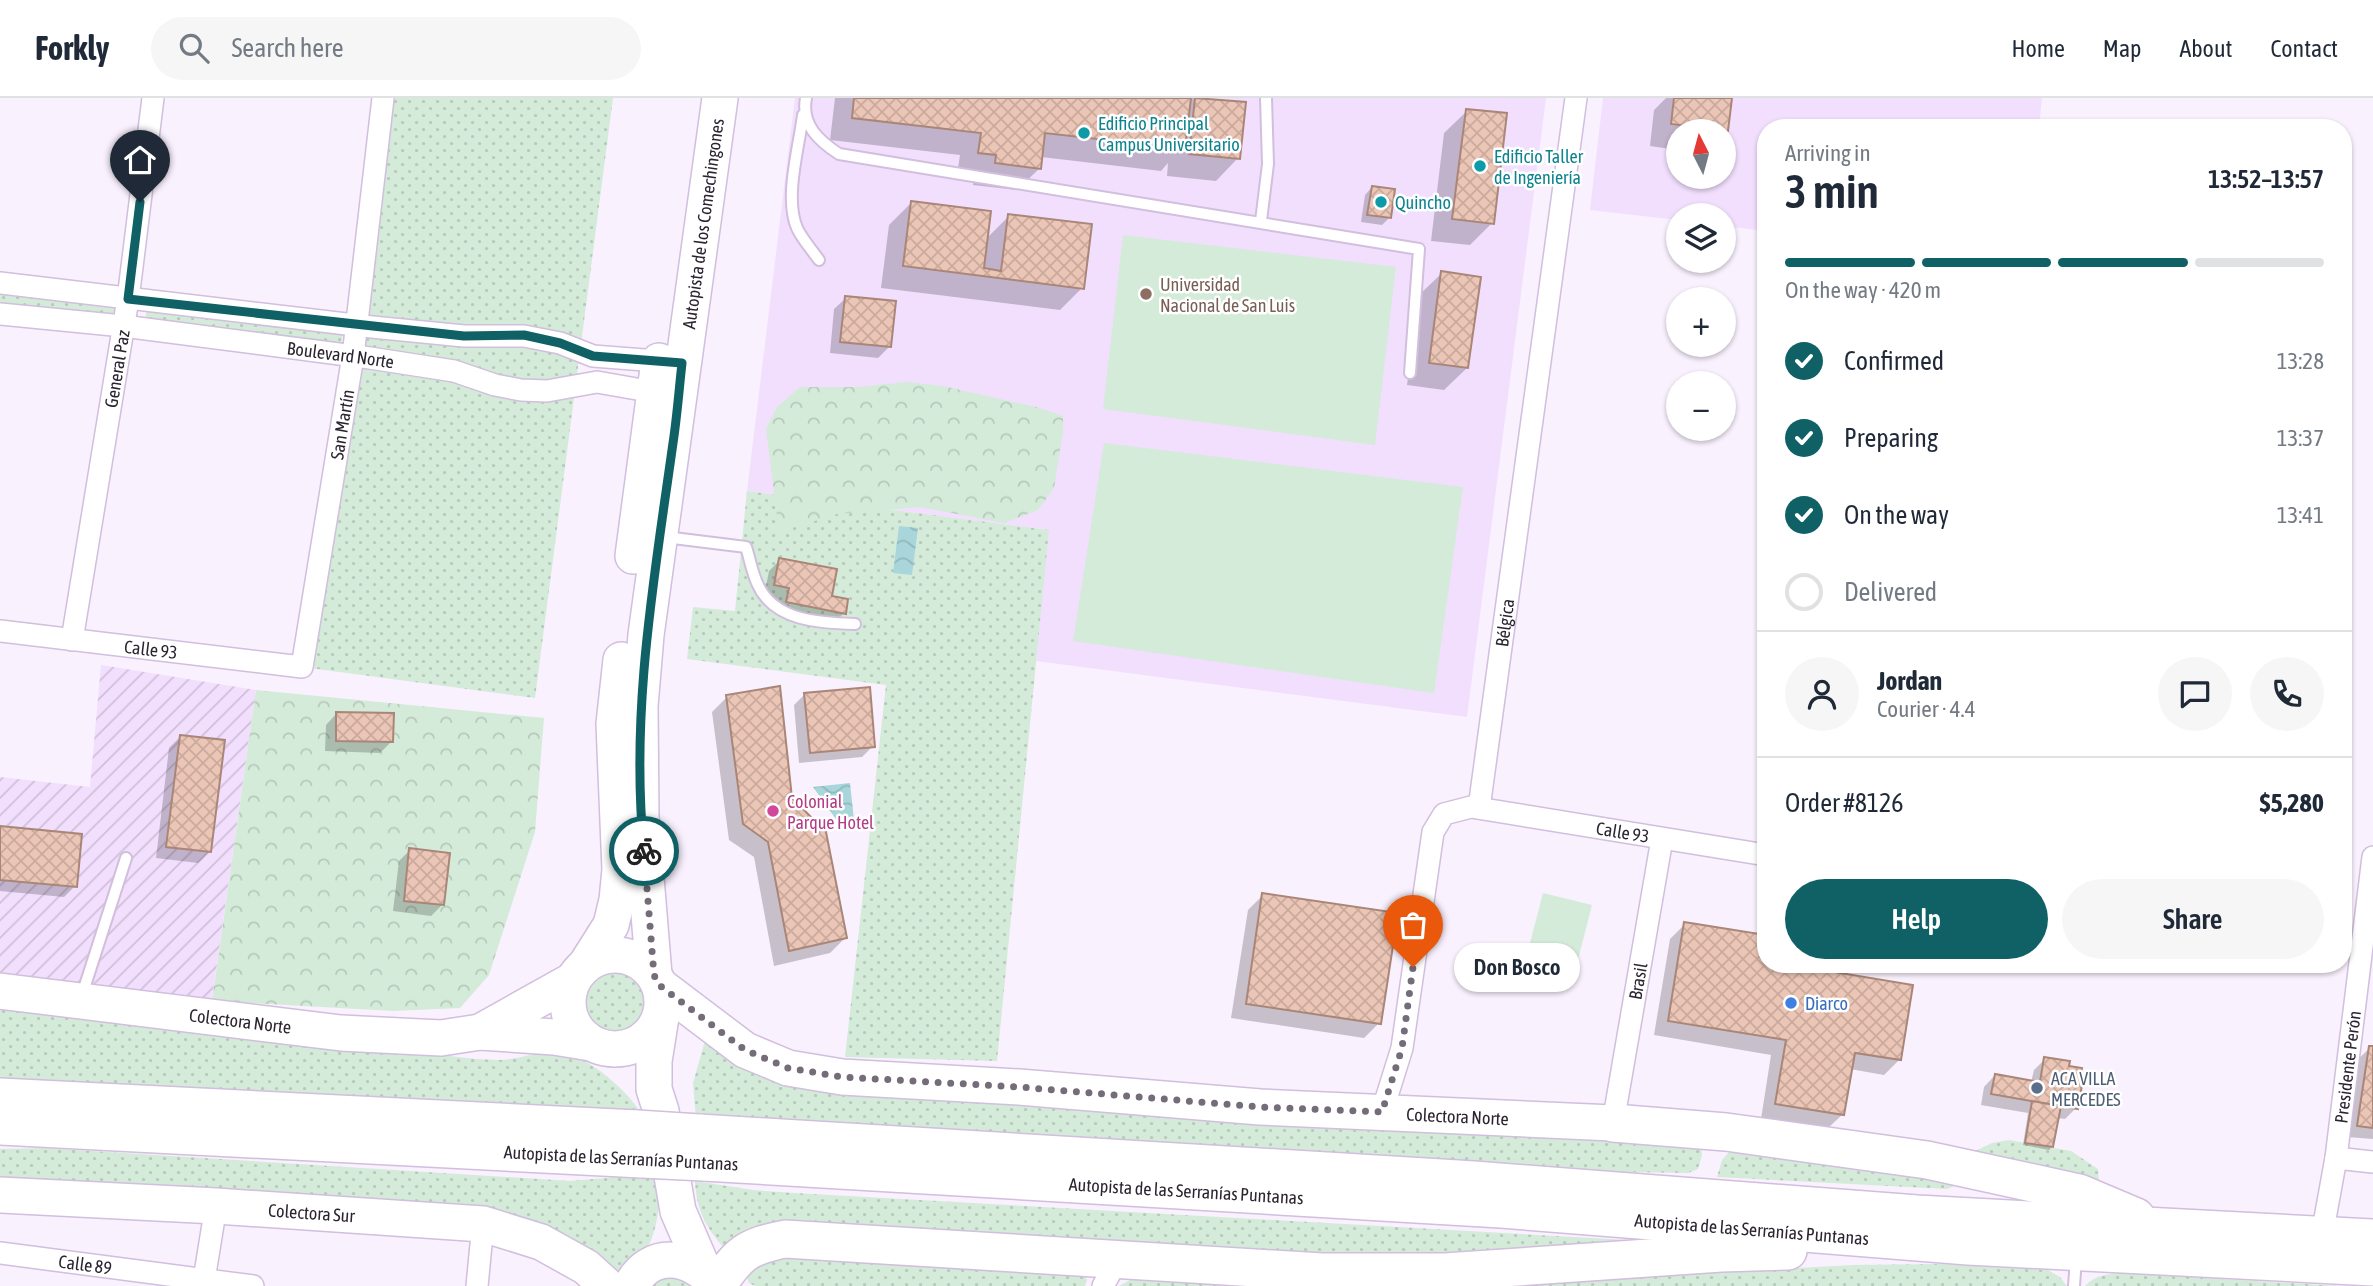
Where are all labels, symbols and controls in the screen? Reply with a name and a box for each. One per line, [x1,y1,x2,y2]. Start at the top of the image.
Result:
search box [151,17,641,80]
text: Forkly [35,29,109,67]
icon: search [175,29,213,67]
text: Search here [231,33,344,63]
text: Home [2011,35,2065,62]
text: Map [2103,35,2141,62]
text: About [2179,35,2232,62]
text: Contact [2270,35,2338,62]
place label: Edificio Principal Campus Universitario [1098,113,1240,155]
street label: Autopista de los Comechingones [678,117,728,330]
north arrow [1666,119,1736,189]
map controls [1666,119,1736,441]
marker: Edificio Principal Campus Universitario [1076,125,1092,141]
pin [110,130,170,202]
text: Arriving in [1785,140,1871,166]
icon: home [121,141,159,179]
place label: Edificio Taller de Ingeniería [1494,146,1584,188]
marker: Edificio Taller de Ingeniería [1472,158,1488,174]
text: 13:52–13:57 [2208,164,2324,194]
text: 3 min [1785,165,1879,218]
place label: Quincho [1395,192,1451,213]
marker: Quincho [1373,194,1389,210]
button: layers [1666,203,1736,273]
place label: Universidad Nacional de San Luis [1160,274,1295,316]
text: On the way · 420 m [1785,277,1941,303]
marker: Universidad Nacional de San Luis [1138,286,1154,302]
button: + [1666,287,1736,357]
street label: General Paz [100,328,133,409]
street label: Boulevard Norte [286,337,396,372]
icon: check [1785,342,1823,380]
text: Confirmed [1844,346,1944,376]
text: 13:28 [2277,348,2324,374]
button: − [1666,371,1736,441]
street label: San Martín [326,388,358,461]
icon: check [1785,419,1823,457]
text: Preparing [1844,423,1938,453]
text: 13:37 [2277,425,2324,451]
icon: check [1785,496,1823,534]
text: On the way [1844,500,1949,530]
text: 13:41 [2277,502,2324,528]
text: Delivered [1844,577,1937,607]
street label: Bélgica [1491,597,1518,648]
street label: Calle 93 [123,635,179,663]
button: person [1785,657,1859,731]
button: chat [2158,657,2232,731]
button: phone [2250,657,2324,731]
text: Jordan [1877,666,1942,696]
text: Courier · 4.4 [1877,696,1976,722]
text: Order #8126 [1785,788,1904,818]
text: $5,280 [2260,788,2324,818]
place label: Colonial Parque Hotel [787,791,874,833]
marker: Colonial Parque Hotel [765,803,781,819]
courier [609,816,679,886]
street label: Calle 93 [1595,817,1651,846]
icon: bike [625,832,663,870]
button: Help [1785,879,2048,959]
button: Share [2062,879,2324,959]
pin [1383,895,1443,967]
icon: bag [1394,906,1432,944]
callout: Don Bosco [1455,942,1581,992]
text: Don Bosco [1473,954,1561,980]
street label: Brasil [1624,961,1651,1001]
place label: Diarco [1805,993,1848,1014]
marker: Diarco [1783,995,1799,1011]
street label: Colectora Norte [188,1004,292,1037]
street label: Presidente Perón [2330,1009,2365,1124]
place label: ACA VILLA MERCEDES [2051,1068,2121,1110]
marker: ACA VILLA MERCEDES [2029,1080,2045,1096]
street label: Colectora Norte [1406,1103,1509,1129]
street label: Autopista de las Serranías Puntanas [503,1141,739,1175]
street label: Autopista de las Serranías Puntanas [1068,1173,1304,1208]
street label: Colectora Sur [267,1199,356,1226]
street label: Autopista de las Serranías Puntanas [1634,1209,1870,1249]
street label: Calle 89 [57,1250,113,1278]

